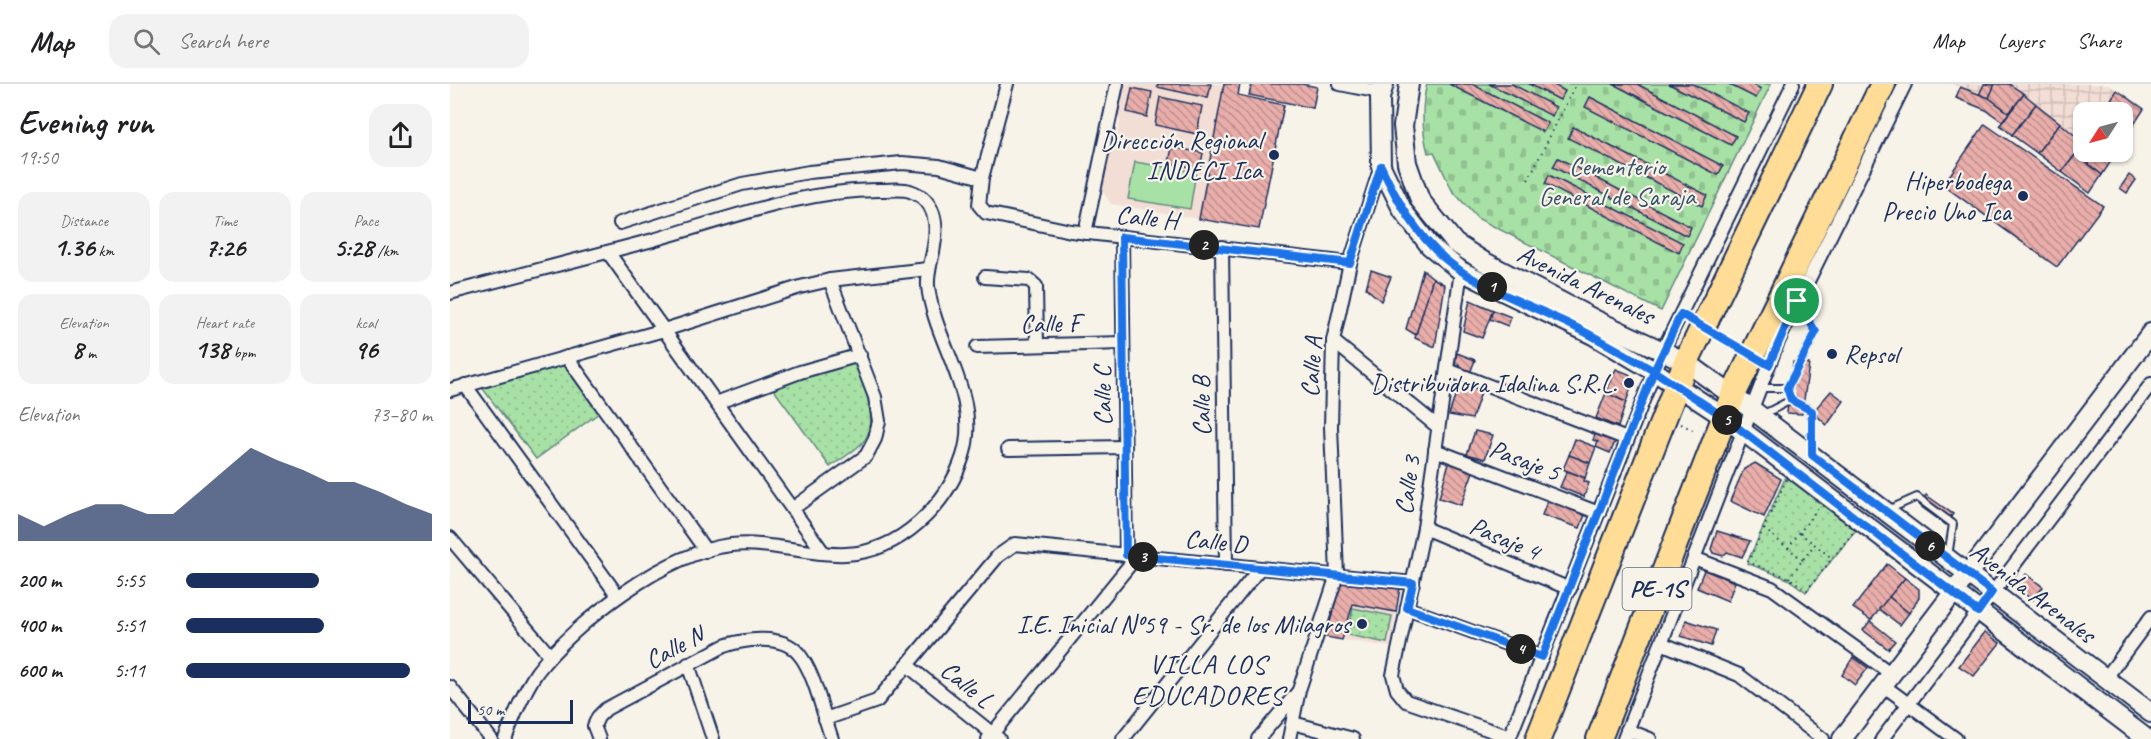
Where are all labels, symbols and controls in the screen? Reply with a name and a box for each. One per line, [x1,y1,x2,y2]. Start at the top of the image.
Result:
search box [109,14,529,68]
text: Map [30,24,73,59]
icon: search [130,25,163,58]
text: Search here [178,27,268,55]
text: Map [1932,28,1965,54]
text: Layers [1998,28,2044,54]
text: Share [2077,28,2121,54]
text: Evening run [18,101,153,143]
north arrow [2073,102,2133,162]
map controls [2073,102,2133,162]
button: share [369,104,432,167]
place label: Dirección Regional INDECI Ica [1100,124,1267,187]
text: 19:50 [18,145,58,170]
marker: Dirección Regional INDECI Ica [1267,148,1281,162]
park label: Cementerio General de Saraja [1539,150,1697,213]
place label: Hiperbodega Precio Uno Ica [1882,165,2013,228]
marker: Hiperbodega Precio Uno Ica [2016,189,2030,203]
street label: Calle H [1114,198,1184,238]
text: Distance [60,211,108,231]
text: Time [213,211,237,231]
text: Pace [354,211,378,231]
pin: 2 [1189,230,1219,260]
text: 1.36 [54,231,95,264]
text: 7:26 [205,231,245,264]
text: 5:28 [334,231,374,264]
text: 2 [1200,235,1208,255]
street label: Avenida Arenales [1512,237,1662,333]
text: km [95,241,114,261]
text: /km [374,241,398,261]
pin: 1 [1477,272,1507,302]
pin [1771,275,1822,326]
text: 1 [1488,277,1496,297]
icon: arrive [1780,284,1813,317]
street label: Calle F [1020,306,1086,341]
text: Elevation [59,313,109,333]
text: Heart rate [196,313,254,333]
text: kcal [355,313,377,333]
text: 8 [72,333,83,366]
text: 138 [195,333,230,366]
text: 96 [354,333,378,366]
street label: Calle A [1293,334,1330,398]
place label: Repsol [1844,338,1903,371]
text: m [83,343,96,363]
text: bpm [230,343,255,363]
marker: Repsol [1825,347,1839,361]
street label: Calle C [1085,362,1120,426]
place label: Distribuidora Idalina S.R.L. [1371,367,1618,400]
street label: Calle B [1184,374,1219,437]
marker: Distribuidora Idalina S.R.L. [1622,376,1636,390]
text: Elevation [18,402,80,427]
text: 73–80 m [371,402,432,427]
pin: 5 [1712,405,1742,435]
text: 5 [1724,410,1730,430]
street label: Pasaje 5 [1485,432,1566,489]
street label: Calle 3 [1387,451,1428,517]
street label: Pasaje 4 [1465,509,1547,569]
street label: Calle D [1183,522,1251,561]
pin: 6 [1915,531,1945,561]
street label: Avenida Arenales [1964,535,2103,651]
text: 6 [1926,536,1934,556]
pin: 3 [1128,542,1158,572]
text: 3 [1139,547,1147,567]
text: 200 m [18,568,61,593]
text: 5:55 [114,568,145,593]
road number: PE-1S [1622,568,1692,610]
place label: I.E. Inicial Nº59 - Sr. de los Milagros [1017,608,1352,641]
text: 400 m [18,613,61,638]
text: 5:51 [114,613,145,638]
street label: Calle N [639,616,713,677]
marker: I.E. Inicial Nº59 - Sr. de los Milagros [1355,617,1369,631]
pin: 4 [1506,634,1536,664]
text: 4 [1517,639,1525,659]
district label: VILLA LOS EDUCADORES [1132,647,1288,712]
street label: Calle L [934,653,1000,716]
text: 600 m [18,658,62,683]
text: 5:11 [114,658,145,683]
scale bar [468,697,573,724]
text: 50 m [477,700,504,720]

